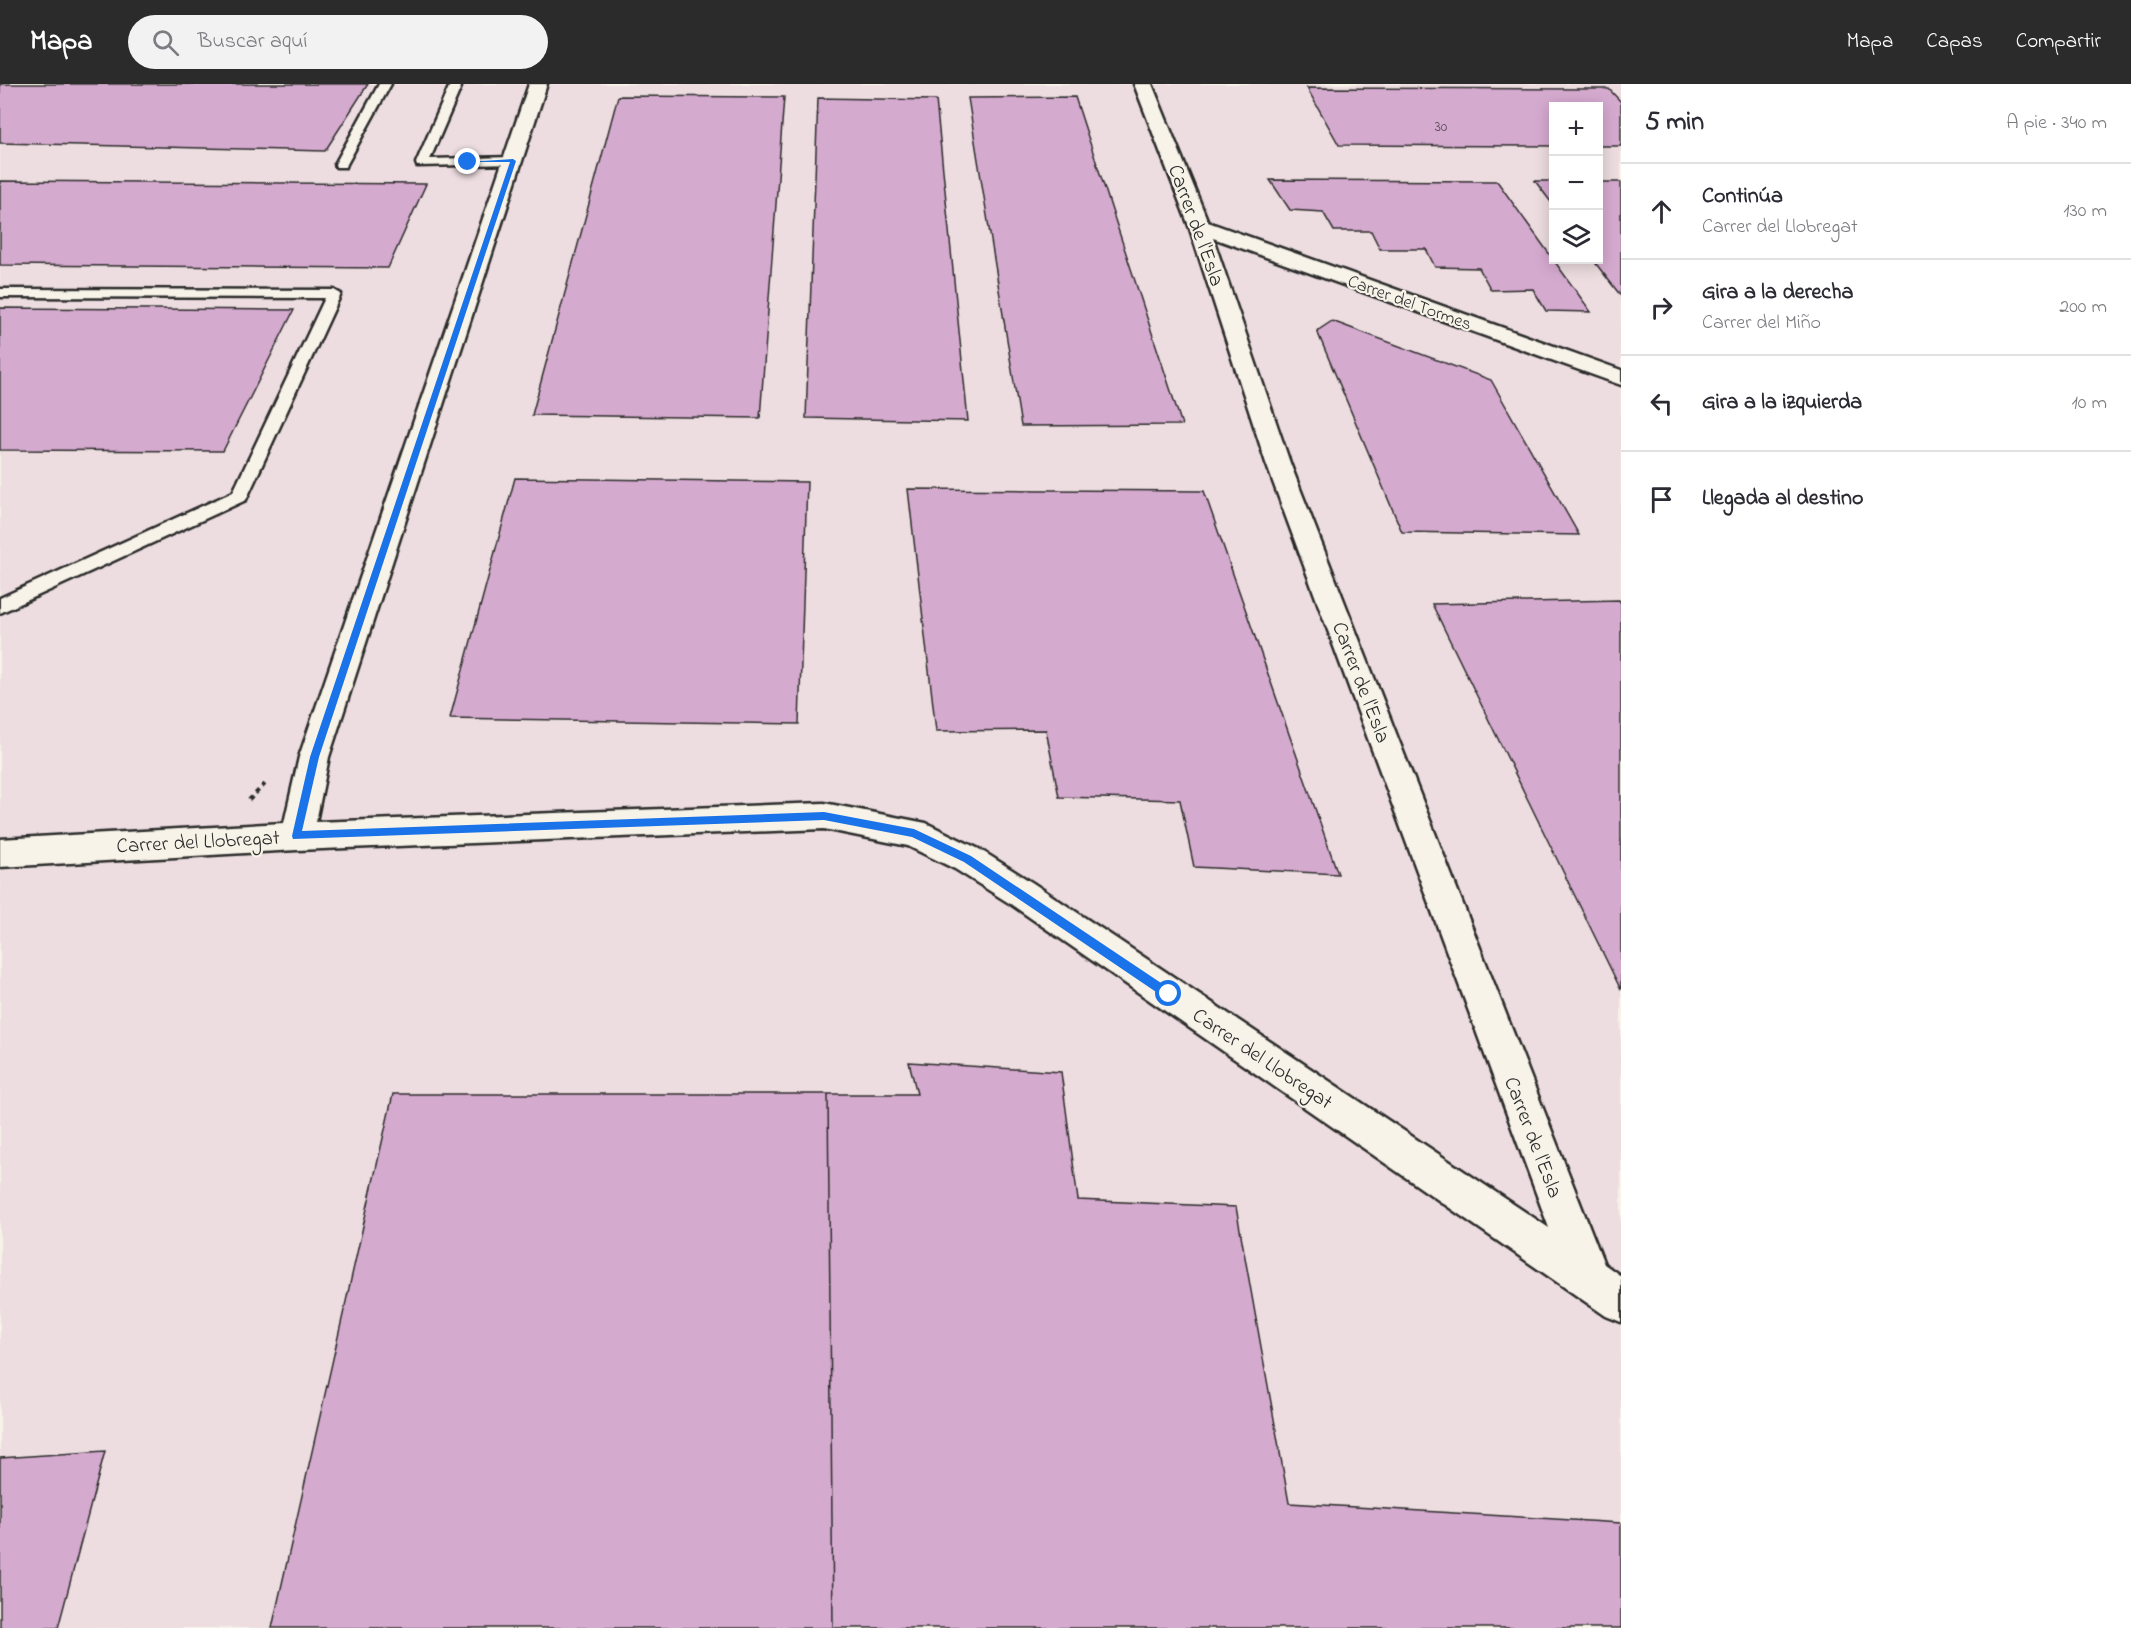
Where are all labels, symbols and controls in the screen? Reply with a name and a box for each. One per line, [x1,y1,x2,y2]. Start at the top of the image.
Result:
search box [128,15,548,69]
text: Mapa [30,22,92,63]
icon: search [149,26,182,59]
text: Buscar aquí [197,26,307,58]
text: Mapa [1846,27,1893,57]
text: Capas [1926,27,1983,57]
text: Compartir [2016,27,2101,57]
map controls [1549,102,1603,264]
button: + [1549,102,1603,156]
text: 5 min [1645,104,1704,142]
text: A pie · 340 m [2006,109,2107,138]
house number: 30 [1435,116,1448,138]
route end [454,148,480,174]
button: − [1549,156,1603,210]
street label: Carrer de l'Esla [1159,161,1231,291]
text: Continúa [1702,181,1783,213]
icon: ahead [1645,195,1678,228]
text: 130 m [2063,197,2107,226]
button: layers [1549,210,1603,264]
text: Carrer del Llobregat [1702,213,1858,242]
street label: Carrer del Tormes [1344,269,1475,338]
text: Gira a la derecha [1702,277,1853,309]
icon: right [1645,291,1678,324]
text: 200 m [2059,293,2107,322]
text: Carrer del Miño [1702,309,1821,338]
icon: left [1645,387,1678,420]
text: Gira a la izquierda [1702,387,1862,419]
text: 10 m [2071,389,2107,418]
icon: arrive [1645,483,1678,516]
text: Llegada al destino [1702,483,1863,515]
street label: Carrer de l'Esla [1323,618,1397,748]
street label: Carrer del Llobregat [116,824,281,864]
route start [1155,980,1181,1006]
street label: Carrer del Llobregat [1185,1002,1338,1119]
street label: Carrer de l'Esla [1495,1073,1569,1203]

